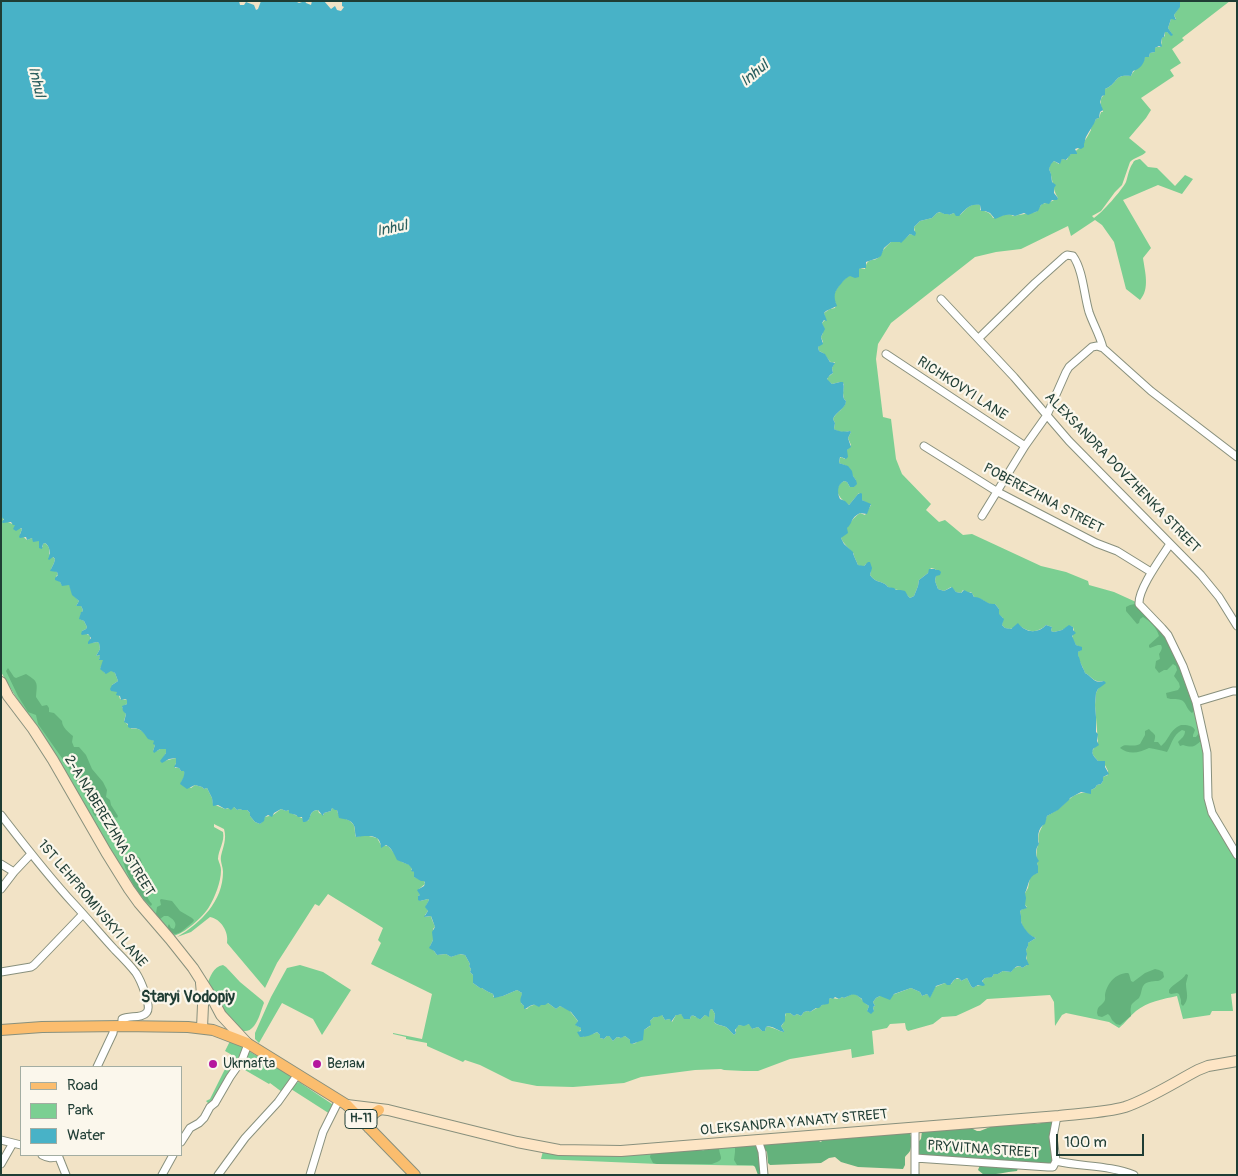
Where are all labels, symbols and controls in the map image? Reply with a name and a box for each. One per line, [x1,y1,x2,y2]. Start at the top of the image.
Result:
water label: Inhul [737,57,773,91]
water label: Inhul [24,65,48,99]
water label: Inhul [375,217,409,241]
street label: RICHKOVYI LANE [914,354,1010,424]
street label: ALEXSANDRA DOVZHENKA STREET [1041,389,1203,557]
street label: POBEREZHNA STREET [980,460,1106,538]
street label: 2-A NABEREZHNA STREET [60,753,158,899]
street label: 1ST LEHPROMIVSKYI LANE [34,837,150,971]
district label: Staryi Vodopiy [141,988,235,1008]
place label: Ukrnafta [223,1056,275,1072]
place label: Велам [327,1056,365,1072]
marker: Ukrnafta [207,1058,219,1070]
marker: Велам [311,1058,323,1070]
legend [20,1066,182,1156]
text: Road [67,1076,98,1095]
text: Park [67,1101,93,1120]
street label: OLEKSANDRA YANATY STREET [700,1106,888,1140]
road number: Н-11 [345,1110,377,1128]
scale bar [1058,1124,1146,1156]
text: Water [67,1126,105,1145]
text: 100 m [1064,1133,1107,1152]
street label: PRYVITNA STREET [927,1138,1039,1162]

